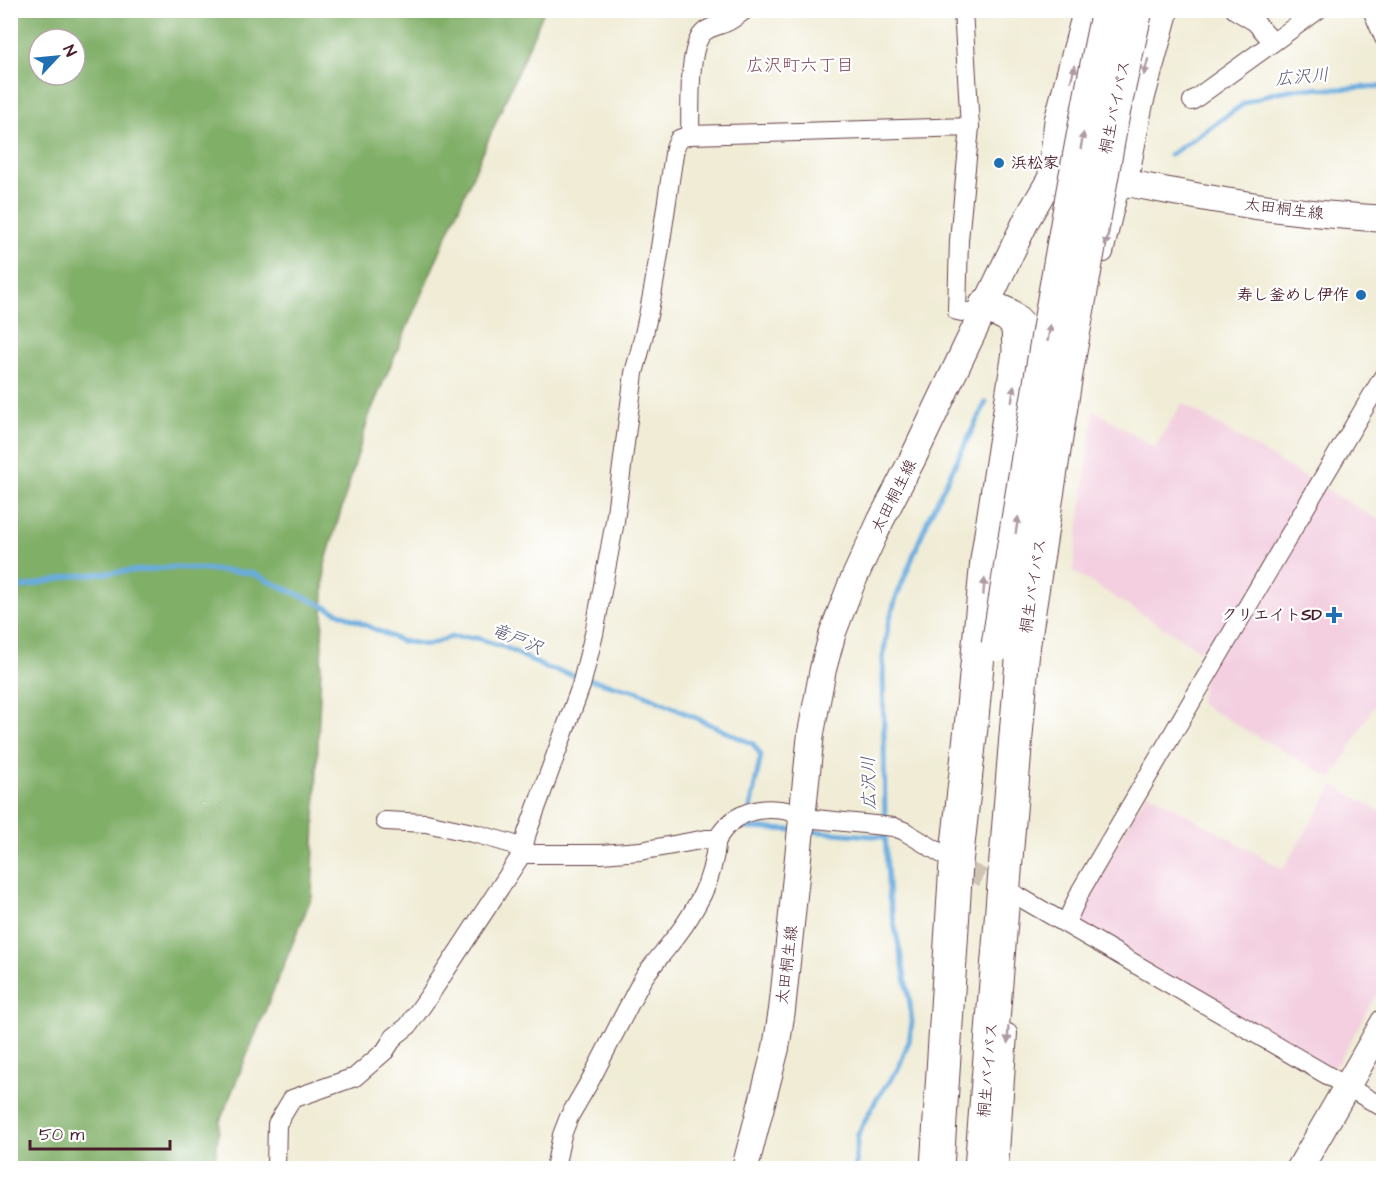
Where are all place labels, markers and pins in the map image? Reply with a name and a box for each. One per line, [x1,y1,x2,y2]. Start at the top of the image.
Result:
place label: 浜松家 [1011,152,1059,174]
marker: 浜松家 [992,156,1006,170]
place label: 寿し釜めし伊作 [1237,284,1349,306]
marker: 寿し釜めし伊作 [1354,288,1368,302]
place label: クリエイトSD [1221,604,1323,626]
marker: クリエイトSD [1327,608,1341,622]

